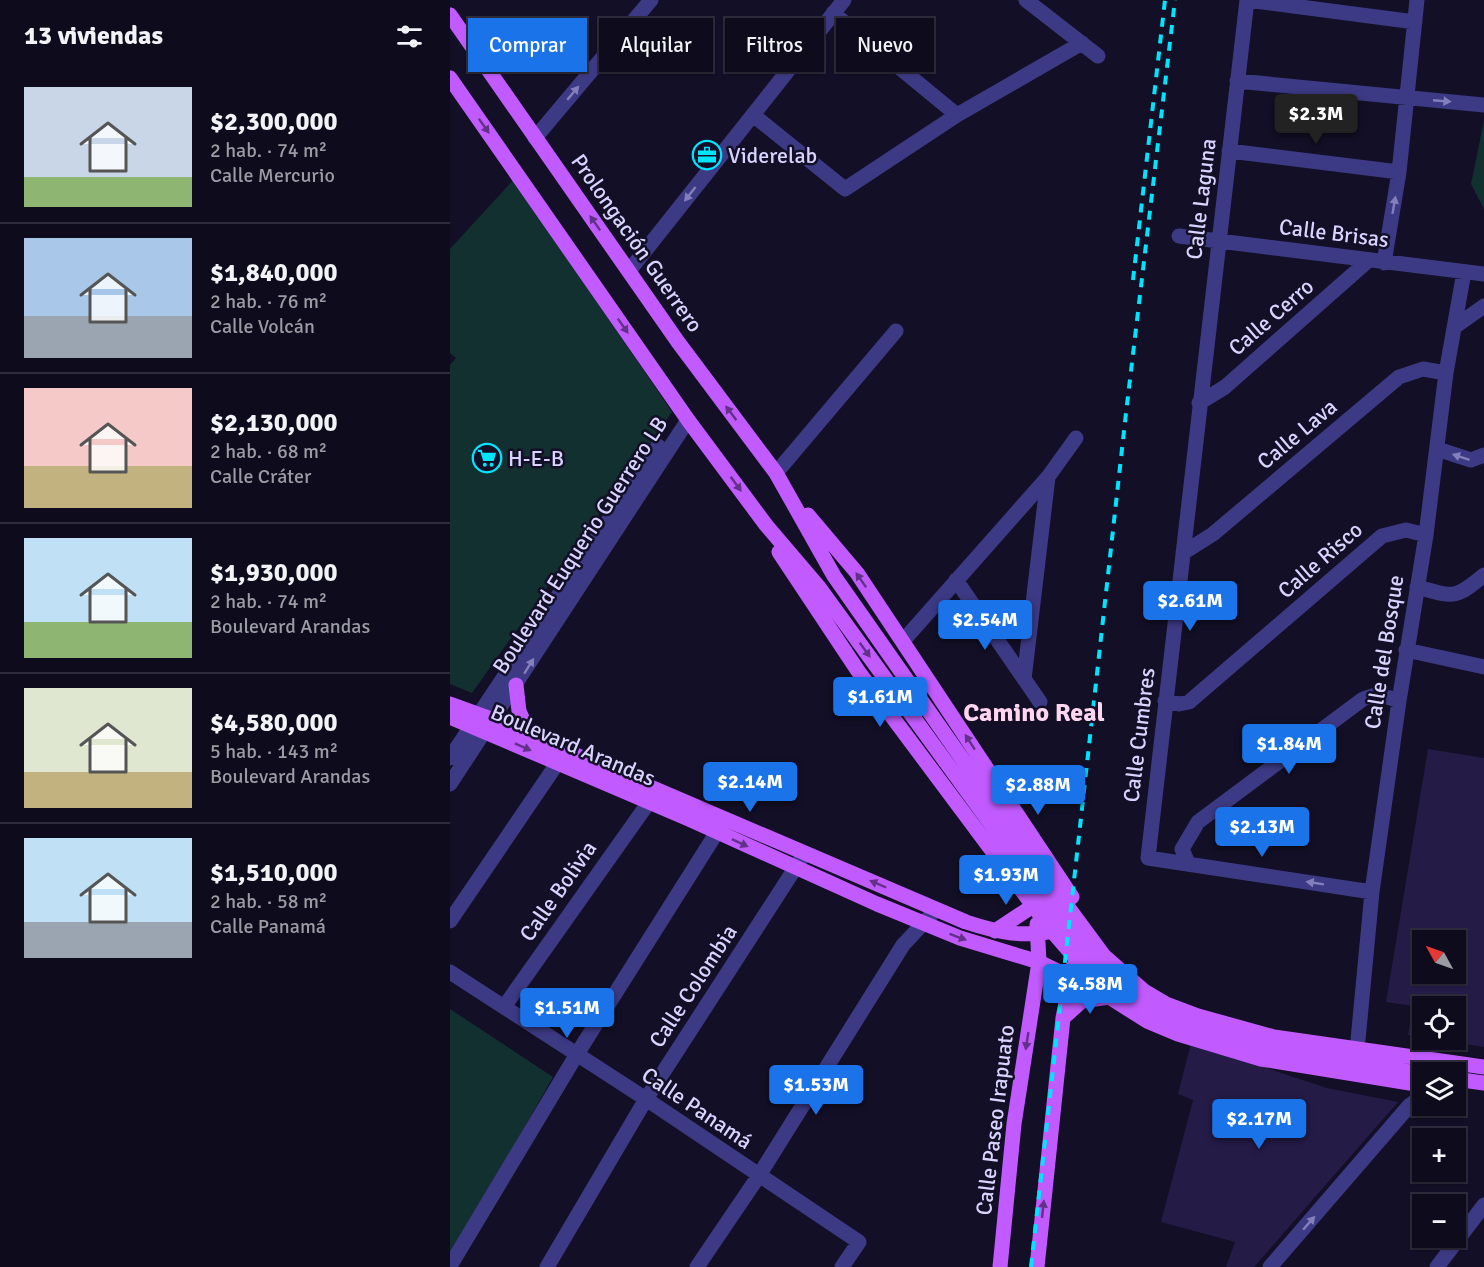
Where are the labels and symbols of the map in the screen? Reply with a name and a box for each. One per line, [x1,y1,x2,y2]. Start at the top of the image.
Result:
one-way arrow [566,86,579,101]
pin: $2.3M [1274,94,1358,145]
one-way arrow [1432,96,1451,106]
one-way arrow [478,118,490,134]
street label: Calle Laguna [1180,137,1222,261]
office icon: Viderelab [691,139,723,171]
place label: Viderelab [728,142,817,169]
street label: Prolongación Guerrero [565,149,709,337]
one-way arrow [684,186,697,202]
one-way arrow [1390,195,1399,214]
street label: Calle Brisas [1278,213,1390,253]
one-way arrow [589,216,601,232]
street label: Calle Cerro [1223,273,1319,361]
one-way arrow [617,317,629,333]
street label: Calle Lava [1252,393,1342,475]
one-way arrow [726,406,738,421]
street label: Boulevard Euquerio Guerrero LB [487,411,673,679]
supermarket icon: H-E-B [471,442,503,474]
place label: H-E-B [508,445,564,472]
one-way arrow [1452,452,1470,461]
one-way arrow [730,476,742,492]
street label: Calle Risco [1272,516,1368,604]
one-way arrow [855,573,867,589]
street label: Calle del Bosque [1358,573,1410,731]
pin: $2.61M [1141,581,1239,632]
pin: $2.54M [936,600,1034,651]
one-way arrow [859,642,871,658]
one-way arrow [523,658,534,674]
street label: Calle Cumbres [1117,666,1161,804]
pin: $1.61M [831,677,929,728]
district label: Camino Real [963,697,1105,729]
street label: Boulevard Arandas [487,698,659,792]
pin: $1.84M [1240,724,1338,775]
one-way arrow [964,734,975,751]
one-way arrow [515,743,532,752]
pin: $2.14M [701,762,799,813]
pin: $2.88M [989,765,1087,816]
pin: $2.13M [1213,807,1311,858]
street label: Calle Bolivia [514,836,602,946]
one-way arrow [732,838,749,847]
pin: $1.93M [957,855,1055,906]
one-way arrow [1305,878,1324,887]
one-way arrow [868,879,886,889]
street label: Calle Colombia [643,919,743,1053]
north arrow [1412,930,1466,984]
one-way arrow [949,933,967,943]
pin: $4.58M [1041,964,1139,1015]
pin: $1.51M [518,988,616,1039]
street label: Calle Paseo Irapuato [970,1023,1020,1217]
one-way arrow [1022,1031,1031,1050]
street label: Calle Panamá [637,1061,757,1155]
pin: $1.53M [767,1065,865,1116]
pin: $2.17M [1210,1099,1308,1150]
one-way arrow [1038,1199,1048,1218]
one-way arrow [1302,1215,1315,1231]

